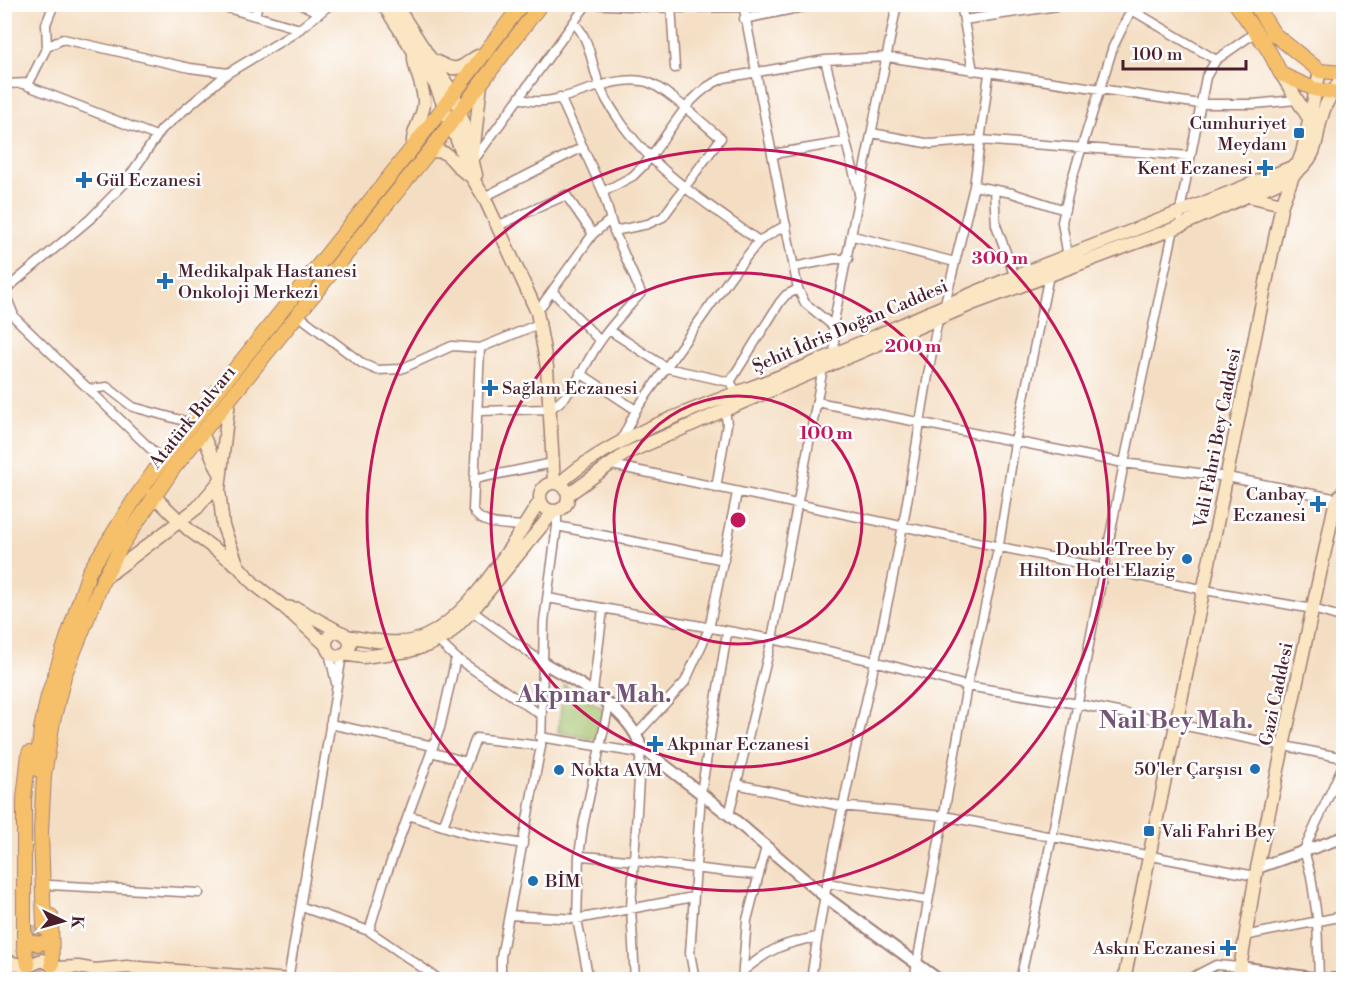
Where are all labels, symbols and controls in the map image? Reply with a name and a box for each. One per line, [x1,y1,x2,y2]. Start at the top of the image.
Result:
scale bar [1123,33,1246,71]
text: 100 m [1132,43,1183,66]
place label: Cumhuriyet Meydanı [1190,112,1288,156]
marker: Cumhuriyet Meydanı [1292,126,1306,140]
place label: Kent Eczanesi [1137,157,1253,180]
marker: Kent Eczanesi [1258,161,1272,175]
place label: Gül Eczanesi [96,169,202,192]
marker: Gül Eczanesi [77,173,91,187]
text: 300 m [972,247,1029,270]
place label: Medikalpak Hastanesi Onkoloji Merkezi [178,260,357,304]
marker: Medikalpak Hastanesi Onkoloji Merkezi [156,272,174,290]
street label: Şehit İdris Doğan Caddesi [749,275,952,378]
text: 200 m [885,335,942,358]
street label: Vali Fahri Bey Caddesi [1189,346,1246,531]
street label: Atatürk Bulvarı [143,361,241,474]
place label: Sağlam Eczanesi [502,377,638,400]
marker: Sağlam Eczanesi [483,381,497,395]
text: 100 m [799,422,853,445]
place label: Canbay Eczanesi [1233,483,1306,527]
marker: Canbay Eczanesi [1311,497,1325,511]
centre of rings [728,510,748,530]
place label: DoubleTree by Hilton Hotel Elazig [1019,538,1176,582]
marker: DoubleTree by Hilton Hotel Elazig [1180,552,1194,566]
street label: Gazi Caddesi [1254,640,1299,748]
district label: Akpınar Mah. [515,680,672,710]
district label: Nail Bey Mah. [1099,706,1253,736]
place label: Akpınar Eczanesi [666,733,809,756]
marker: Akpınar Eczanesi [648,737,662,751]
place label: 50'ler Çarşısı [1134,758,1243,781]
place label: Nokta AVM [571,759,662,782]
marker: 50'ler Çarşısı [1248,762,1262,776]
marker: Nokta AVM [552,763,566,777]
place label: Vali Fahri Bey [1160,820,1275,843]
marker: Vali Fahri Bey [1142,824,1156,838]
place label: BİM [544,870,580,893]
marker: BİM [526,874,540,888]
north arrow [33,891,93,951]
text: K [66,915,87,931]
place label: Askın Eczanesi [1092,937,1216,960]
marker: Askın Eczanesi [1221,941,1235,955]

